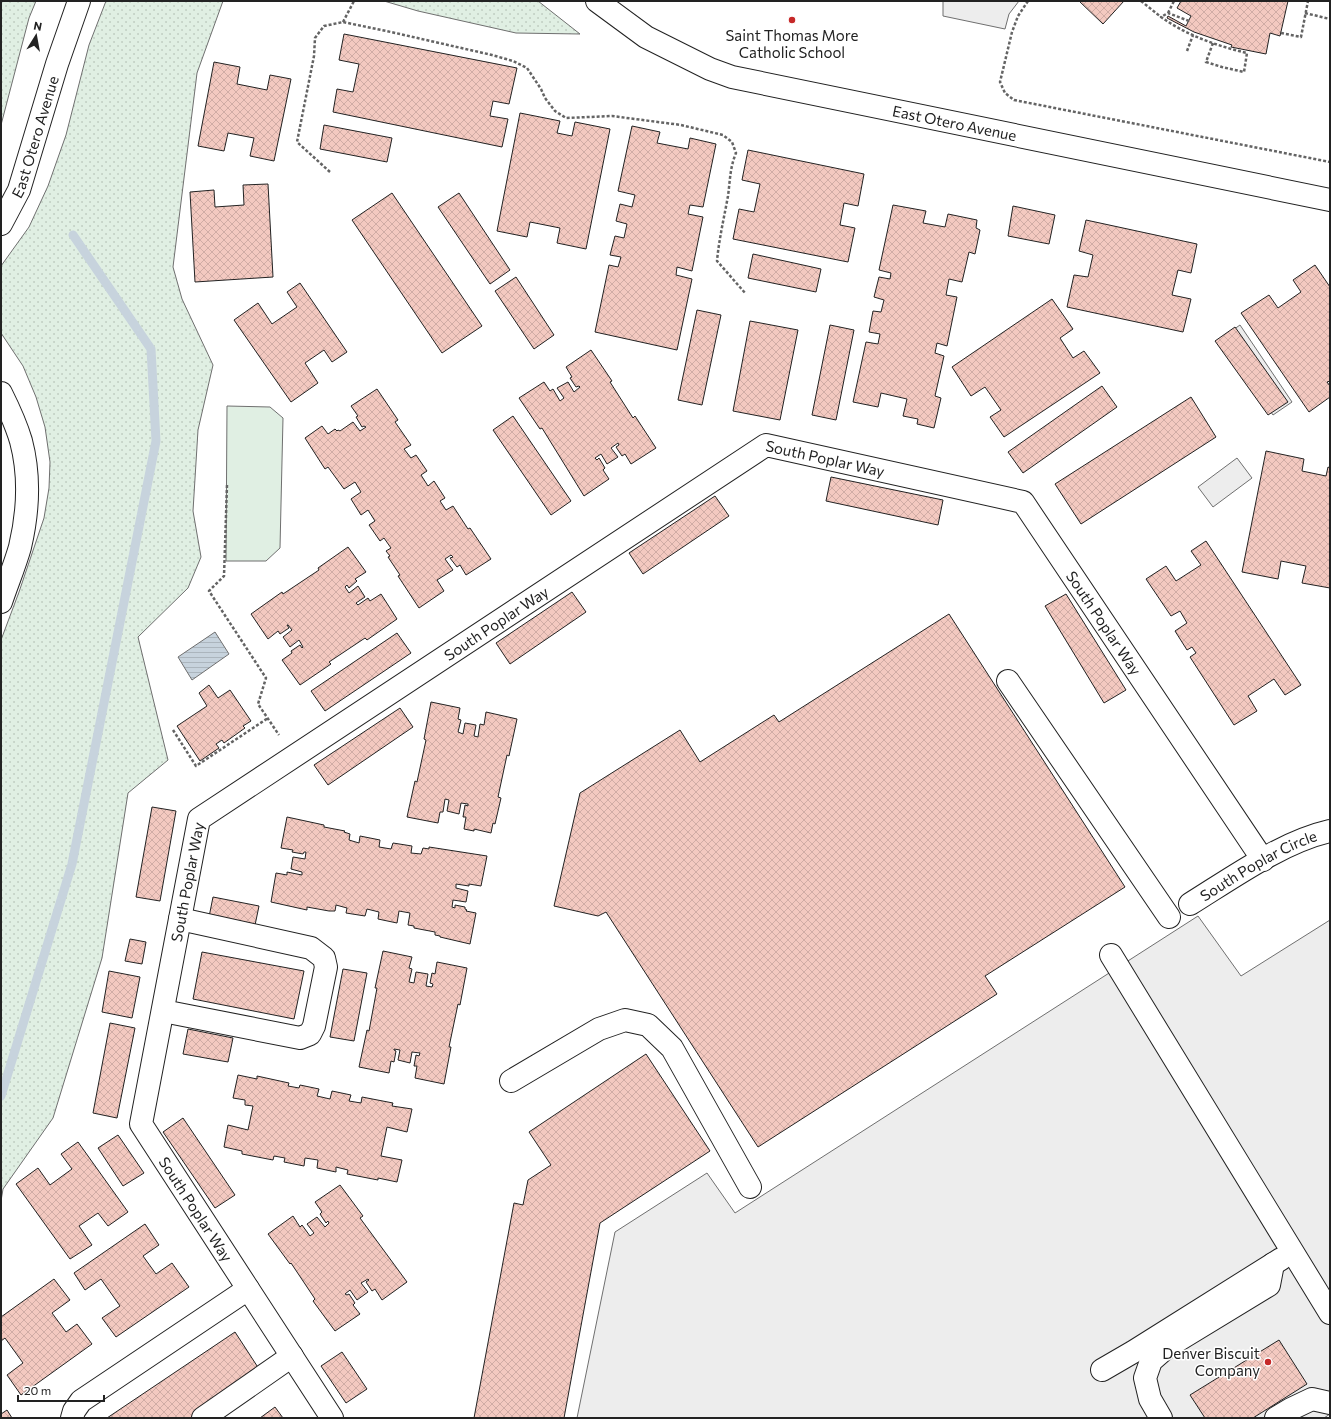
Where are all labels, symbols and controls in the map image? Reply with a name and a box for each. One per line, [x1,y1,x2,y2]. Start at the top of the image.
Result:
marker: Saint Thomas More Catholic School [787,15,797,25]
north arrow [16,16,56,56]
text: N [33,19,43,33]
place label: Saint Thomas More Catholic School [726,26,859,61]
street label: East Otero Avenue [7,74,62,201]
street label: East Otero Avenue [891,101,1018,144]
street label: South Poplar Way [764,436,887,480]
street label: South Poplar Way [1063,567,1145,678]
street label: South Poplar Way [441,582,552,664]
street label: South Poplar Way [167,820,207,943]
street label: South Poplar Circle [1197,826,1319,904]
street label: South Poplar Way [155,1153,237,1265]
place label: Denver Biscuit Company [1162,1344,1260,1379]
marker: Denver Biscuit Company [1263,1357,1273,1367]
scale bar [18,1377,104,1403]
text: 20 m [24,1383,51,1397]

